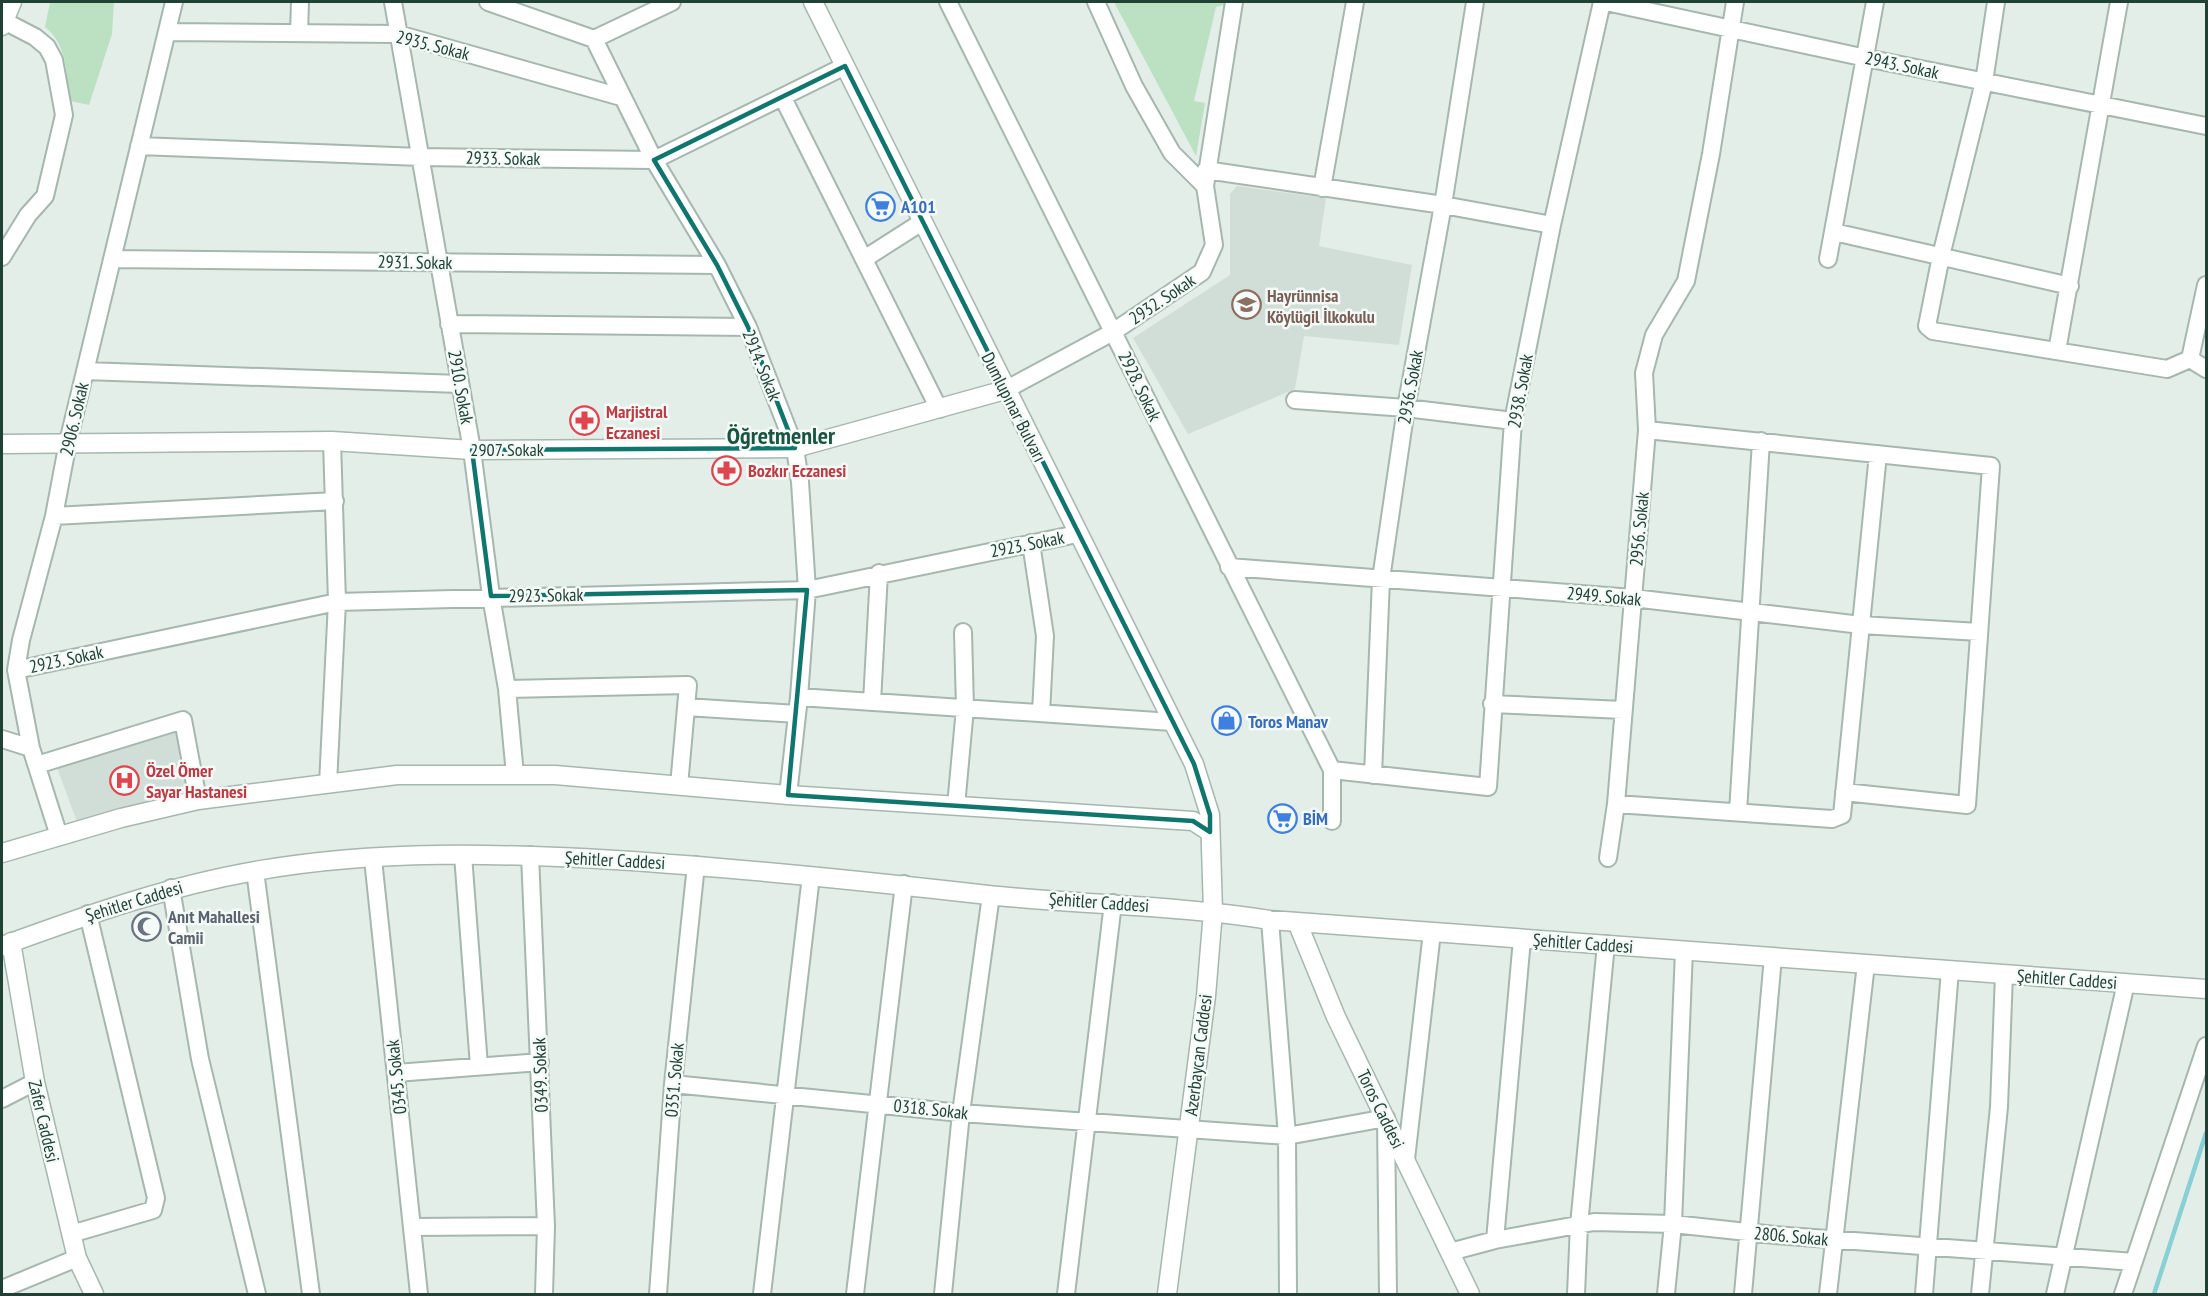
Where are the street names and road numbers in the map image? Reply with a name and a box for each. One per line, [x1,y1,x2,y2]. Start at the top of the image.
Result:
street label: 2935. Sokak [394,25,472,65]
street label: 2943. Sokak [1863,46,1941,84]
street label: 2933. Sokak [465,146,541,170]
street label: 2931. Sokak [377,250,453,274]
street label: 2932. Sokak [1125,269,1199,329]
street label: 2914. Sokak [737,326,787,404]
street label: 2928. Sokak [1113,347,1167,425]
street label: 2910. Sokak [443,348,479,426]
street label: Dumlupınar Bulvarı [976,348,1052,466]
street label: 2936. Sokak [1392,348,1428,426]
street label: 2938. Sokak [1502,352,1538,430]
street label: 2906. Sokak [54,380,94,458]
street label: 2907. Sokak [470,438,544,461]
street label: 2956. Sokak [1624,491,1654,567]
street label: 2923. Sokak [988,526,1066,562]
street label: 2949. Sokak [1566,581,1642,611]
street label: 2923. Sokak [508,583,584,607]
street label: 2923. Sokak [27,640,105,678]
street label: Şehitler Caddesi [564,846,666,874]
street label: Şehitler Caddesi [83,875,185,927]
street label: Şehitler Caddesi [1048,887,1150,917]
street label: Şehitler Caddesi [1532,928,1634,958]
street label: Şehitler Caddesi [2016,964,2118,994]
street label: Azerbaycan Caddesi [1179,993,1217,1117]
street label: 0349. Sokak [527,1037,553,1113]
street label: 0345. Sokak [381,1039,411,1115]
street label: 0351. Sokak [659,1042,689,1118]
street label: Toros Caddesi [1352,1066,1410,1152]
street label: Zafer Caddesi [23,1078,65,1164]
street label: 0318. Sokak [893,1094,969,1124]
street label: 2806. Sokak [1753,1221,1829,1251]

